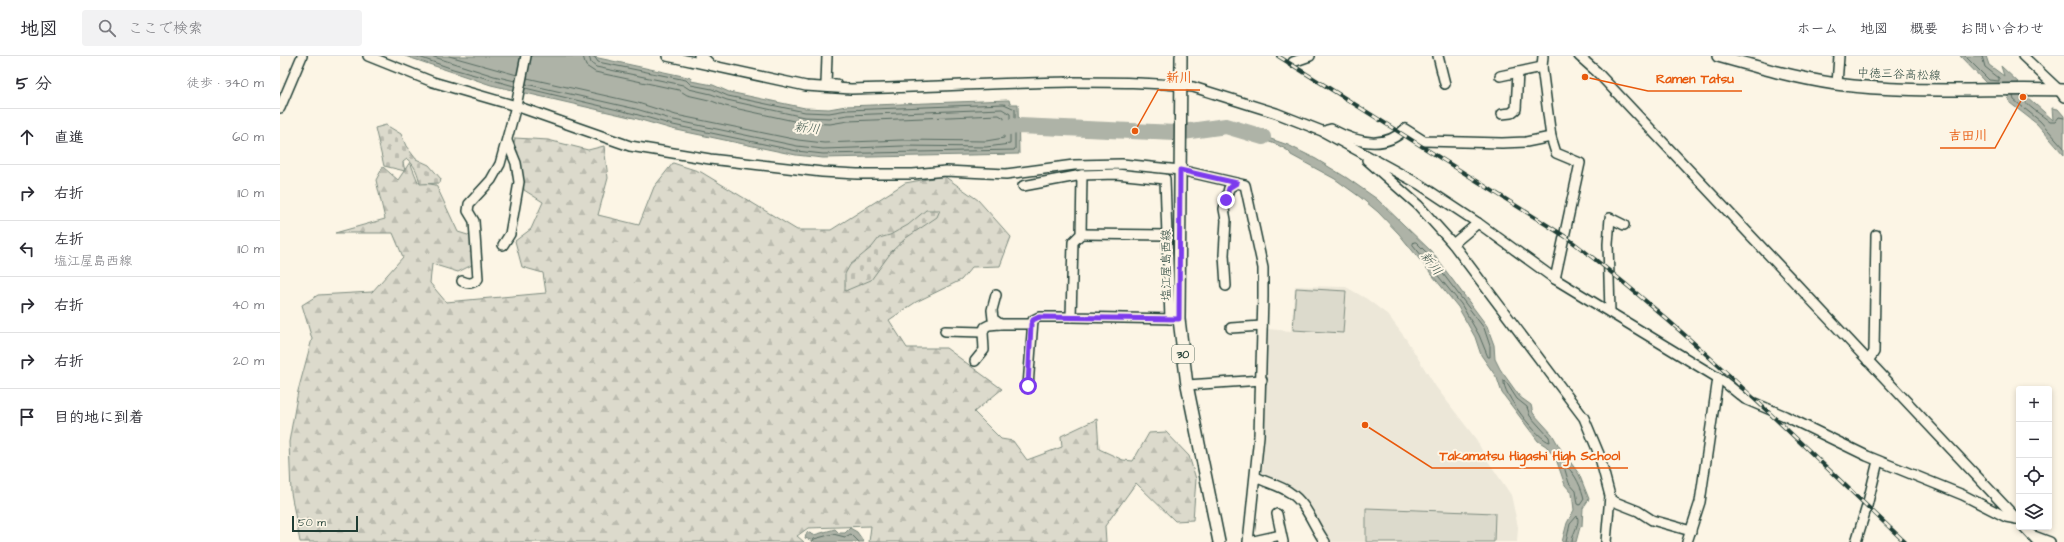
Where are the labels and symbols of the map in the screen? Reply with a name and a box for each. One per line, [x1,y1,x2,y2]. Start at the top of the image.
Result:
callout: 新川 [1158,65,1200,90]
street label: 中徳三谷高松線 [1857,65,1941,84]
callout: Ramen Tatsu [1648,66,1742,91]
text: 新川 [1166,69,1192,87]
text: Ramen Tatsu [1656,70,1734,88]
water label: 新川 [793,117,821,139]
callout: 吉田川 [1940,123,1995,148]
text: 吉田川 [1948,127,1988,145]
route end [1217,191,1235,209]
street label: 塩江屋島西線 [1158,229,1175,301]
water label: 新川 [1416,248,1446,279]
road number: 30 [1172,345,1194,363]
route start [1019,377,1037,395]
callout: Takamatsu Higashi High School [1432,443,1628,468]
text: Takamatsu Higashi High School [1439,447,1620,467]
scale bar [292,514,358,533]

